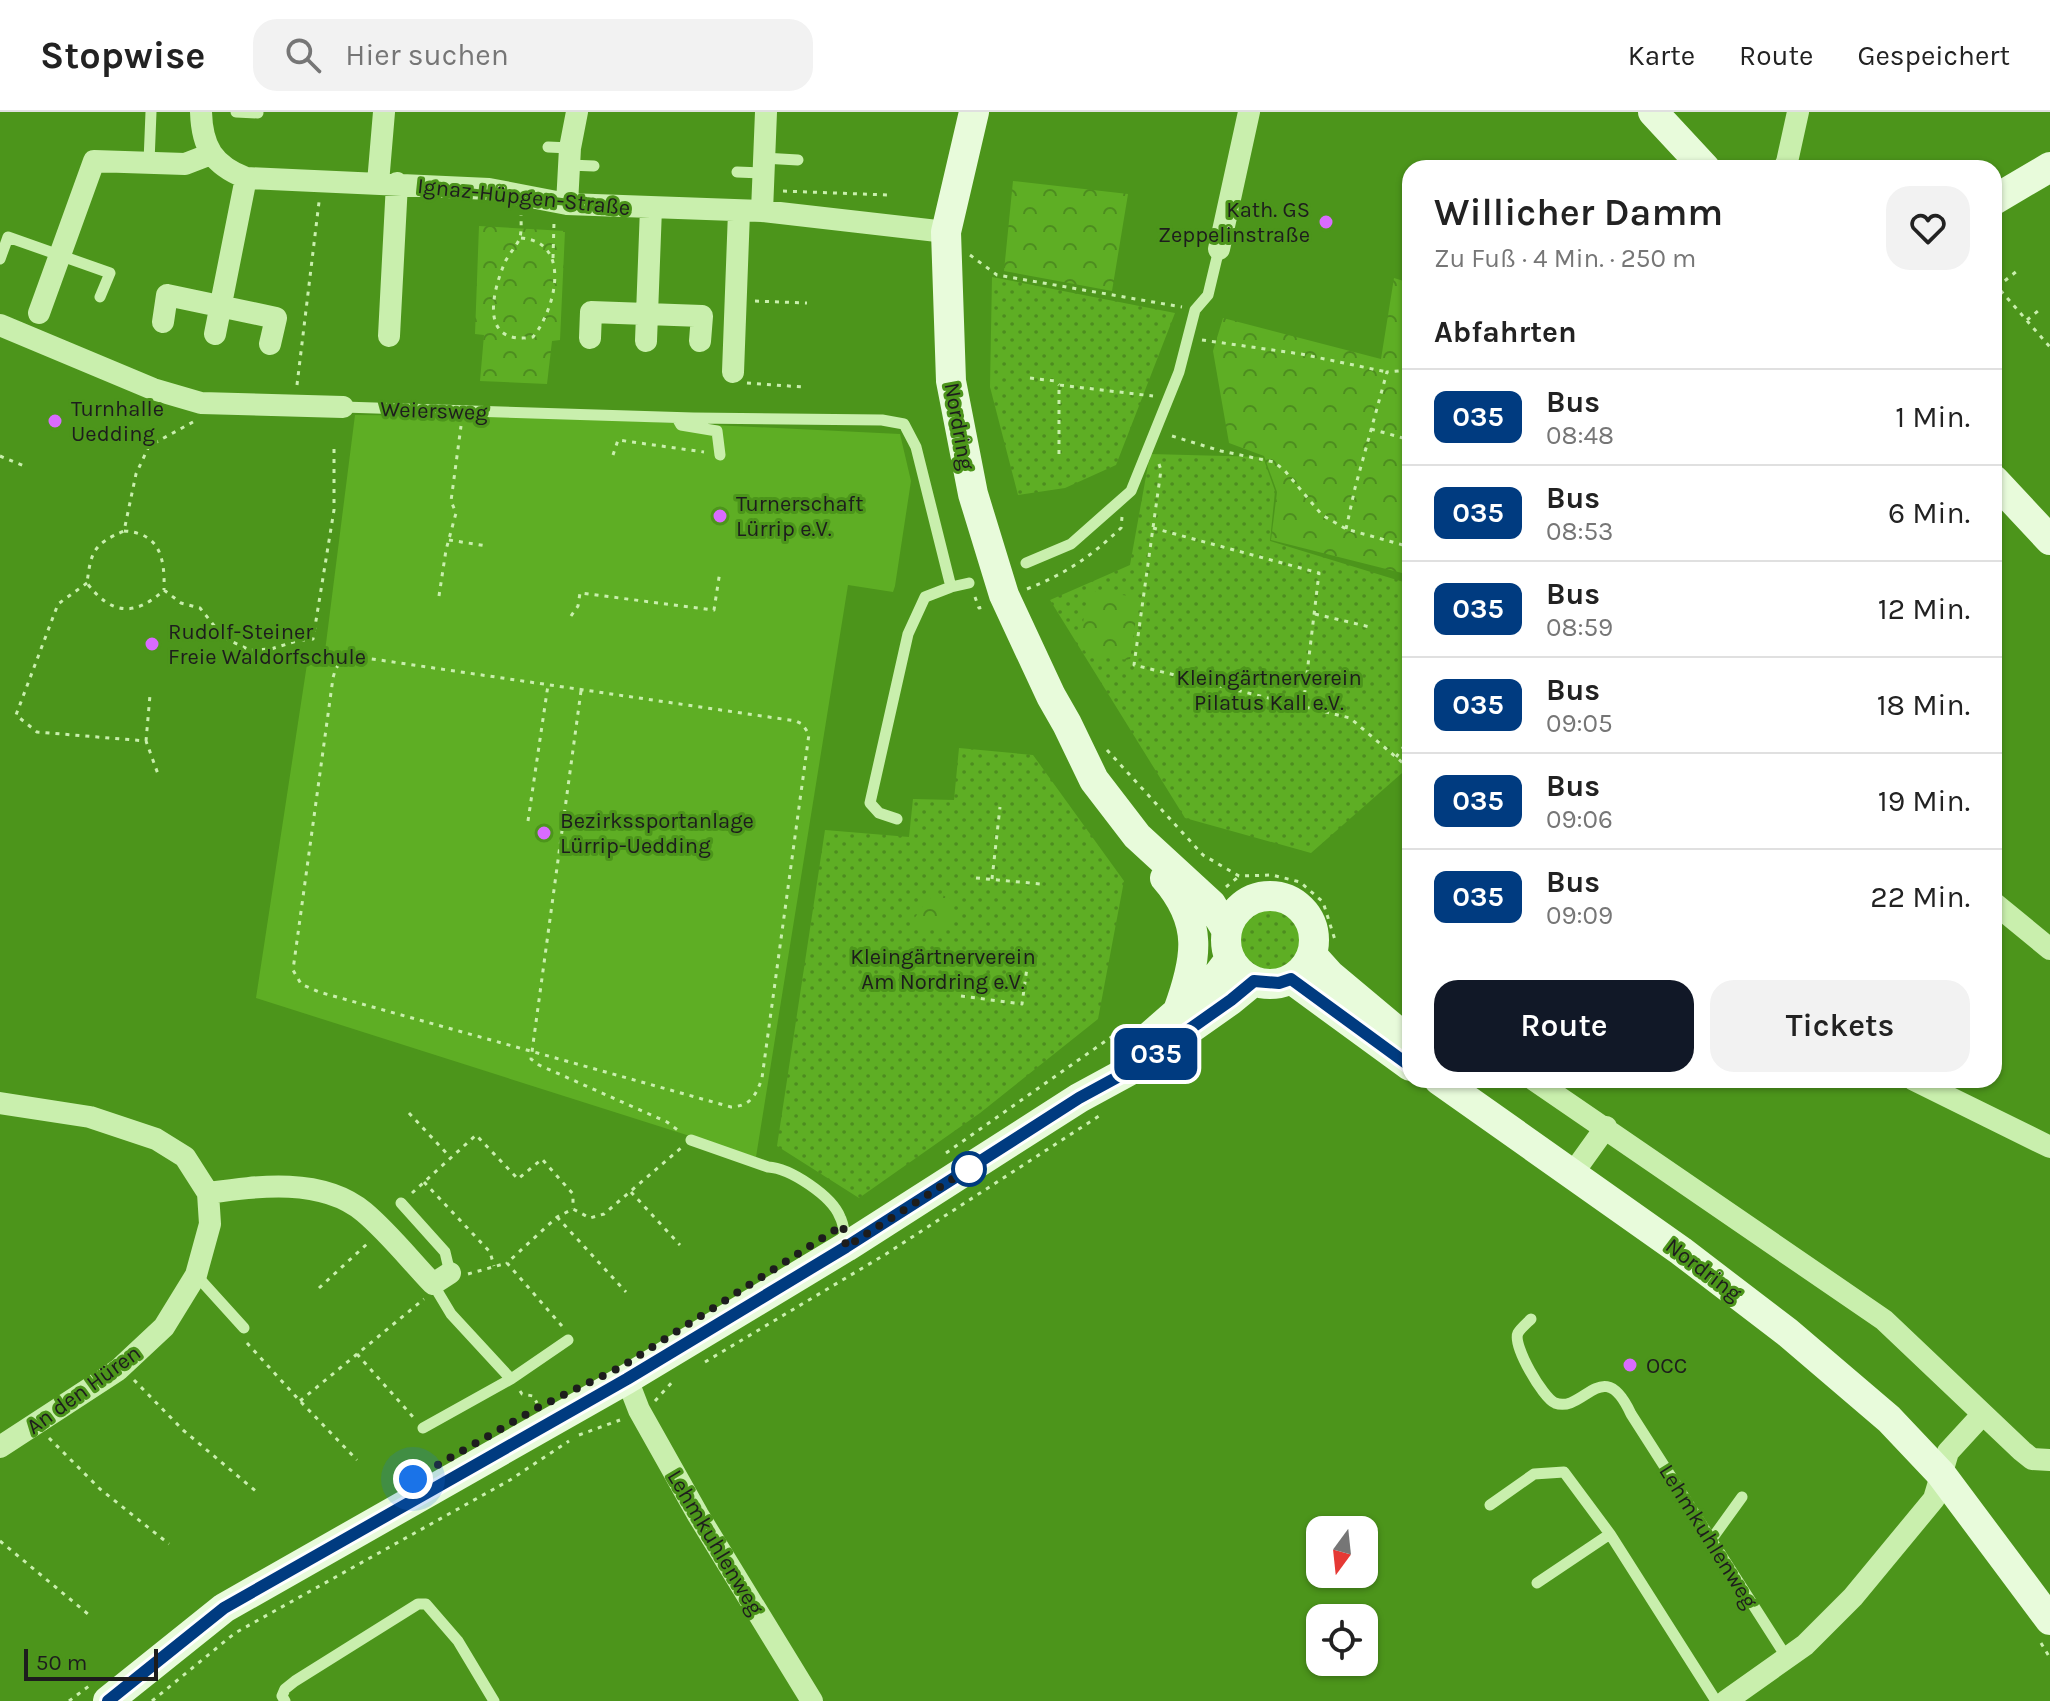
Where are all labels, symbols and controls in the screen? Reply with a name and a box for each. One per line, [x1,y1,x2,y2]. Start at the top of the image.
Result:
search box [253,19,813,91]
text: Stopwise [40,33,205,78]
icon: search [281,33,325,77]
text: Hier suchen [345,37,509,73]
text: Karte [1628,39,1695,72]
text: Route [1739,39,1813,72]
text: Gespeichert [1857,39,2010,72]
street label: Ignaz-Hüpgen-Straße [416,173,632,221]
button: heart [1886,186,1970,270]
text: Willicher Damm [1434,190,1723,235]
place label: Kath. GS Zeppelinstraße [1158,197,1310,248]
marker: Kath. GS Zeppelinstraße [1317,213,1335,231]
text: Zu Fuß · 4 Min. · 250 m [1434,243,1696,274]
text: Abfahrten [1434,314,1577,350]
street label: Nordring [939,380,980,472]
text: Bus [1546,384,1600,420]
place label: Turnhalle Uedding [71,396,164,447]
street label: Weiersweg [380,396,489,426]
text: 1 Min. [1895,399,1970,435]
text: 035 [1452,400,1504,433]
marker: Turnhalle Uedding [46,412,64,430]
text: 08:48 [1546,420,1614,451]
text: Bus [1546,480,1600,516]
place label: Turnerschaft Lürrip e.V. [736,491,863,542]
text: 6 Min. [1888,495,1970,531]
text: 035 [1452,496,1504,529]
marker: Turnerschaft Lürrip e.V. [711,507,729,525]
text: 08:53 [1546,516,1613,547]
text: Bus [1546,576,1600,612]
text: 12 Min. [1878,591,1970,627]
text: 035 [1452,592,1504,625]
text: 08:59 [1546,612,1613,643]
place label: Rudolf-Steiner Freie Waldorfschule [168,619,366,670]
marker: Rudolf-Steiner Freie Waldorfschule [143,635,161,653]
park label: Kleingärtnerverein Pilatus Kall e.V. [1176,665,1362,716]
text: Bus [1546,672,1600,708]
text: 18 Min. [1877,687,1970,723]
text: 035 [1452,688,1504,721]
text: 09:05 [1546,708,1613,739]
text: Bus [1546,768,1600,804]
text: 19 Min. [1878,783,1970,819]
text: 035 [1452,784,1504,817]
text: 09:06 [1546,804,1613,835]
place label: Bezirkssportanlage Lürrip-Uedding [560,808,754,859]
marker: Bezirkssportanlage Lürrip-Uedding [535,824,553,842]
text: Bus [1546,864,1600,900]
text: 22 Min. [1870,879,1970,915]
text: 035 [1452,880,1504,913]
text: 09:09 [1546,900,1613,931]
park label: Kleingärtnerverein Am Nordring e.V. [850,944,1036,995]
button: Route [1434,980,1694,1072]
button: Tickets [1710,980,1970,1072]
line badge: 035 [1110,1028,1202,1080]
text: 035 [1130,1037,1182,1070]
unlabelled marker [952,1152,986,1186]
street label: Nordring [1660,1233,1747,1307]
street label: An den Hüren [22,1340,146,1440]
place label: OCC [1646,1353,1687,1379]
marker: OCC [1621,1356,1639,1374]
your location [393,1459,433,1499]
street label: Lehmkuhlenweg [1653,1460,1763,1614]
street label: Lehmkuhlenweg [662,1465,769,1620]
north arrow [1306,1516,1378,1588]
map controls [1306,1516,1378,1676]
button: locate [1306,1604,1378,1676]
scale bar [24,1645,158,1681]
text: 50 m [36,1650,87,1676]

